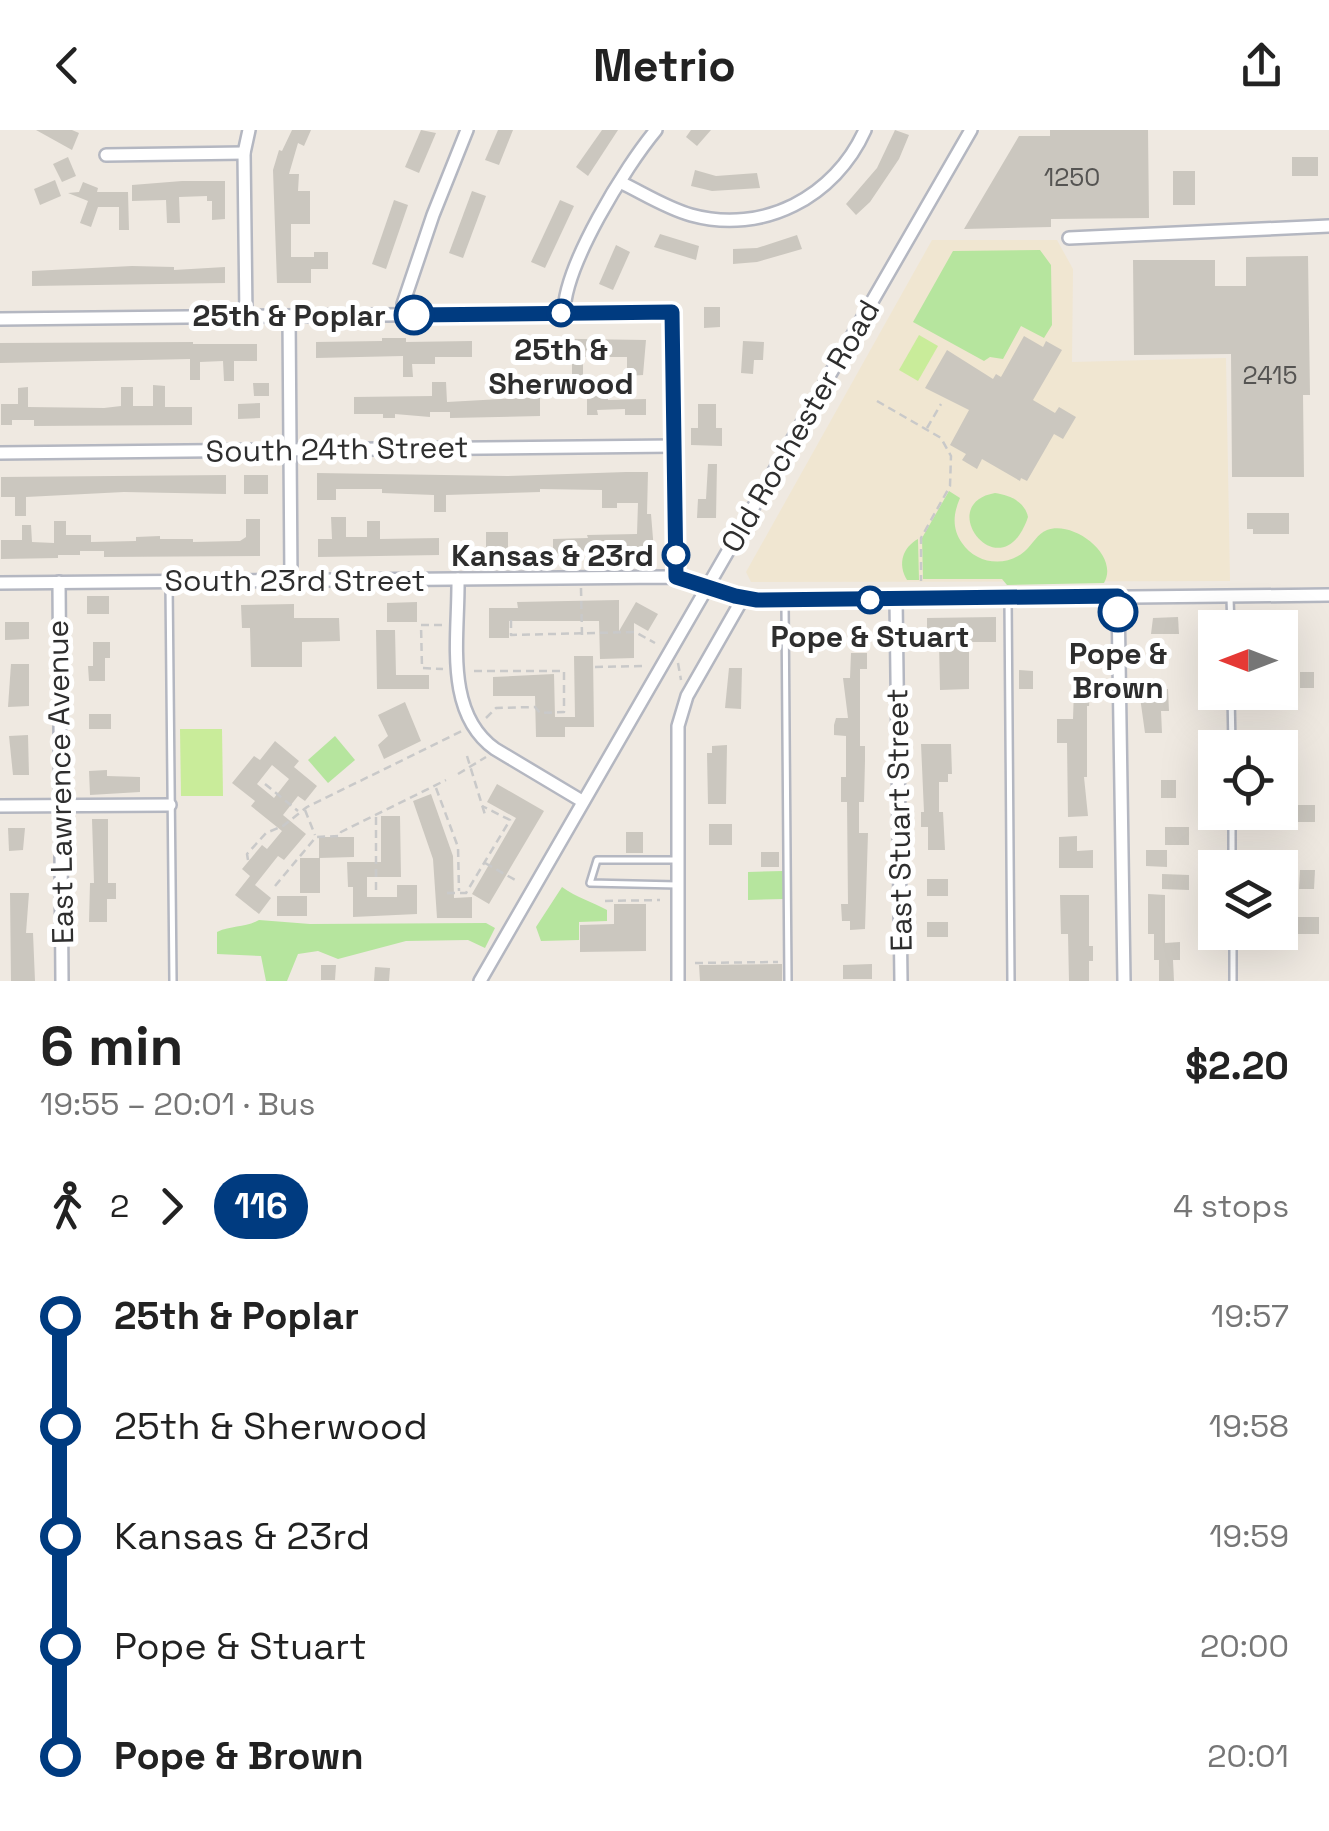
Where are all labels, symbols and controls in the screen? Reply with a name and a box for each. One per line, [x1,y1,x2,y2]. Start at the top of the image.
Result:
text: Metrio [593,37,736,94]
icon: back [40,38,95,93]
icon: share [1234,38,1289,93]
house number: 1250 [1044,161,1100,193]
street label: Old Rochester Road [712,293,888,559]
place label: 25th & Poplar [193,296,386,335]
marker: 25th & Poplar [395,296,433,334]
marker: 25th & Sherwood [548,300,574,326]
place label: 25th & Sherwood [488,330,634,403]
house number: 2415 [1243,359,1297,391]
street label: South 24th Street [205,427,469,471]
place label: Kansas & 23rd [451,536,654,575]
marker: Kansas & 23rd [663,542,689,568]
street label: South 23rd Street [165,561,425,600]
marker: Pope & Stuart [857,587,883,613]
marker: Pope & Brown [1099,593,1137,631]
north arrow [1198,610,1298,710]
map controls [1198,610,1298,950]
place label: Pope & Stuart [771,617,969,656]
street label: East Lawrence Avenue [38,620,82,944]
place label: Pope & Brown [1069,634,1167,707]
street label: East Stuart Street [877,688,921,952]
button: locate [1198,730,1298,830]
button: layers [1198,850,1298,950]
text: 6 min [40,1011,183,1081]
text: $2.20 [1185,1042,1289,1090]
text: 19:55 – 20:01 · Bus [40,1084,315,1124]
icon: walk [40,1179,95,1234]
icon: forward [144,1179,199,1234]
text: 116 [234,1184,288,1228]
text: 2 [110,1186,129,1226]
text: 4 stops [1173,1186,1289,1226]
text: 25th & Poplar [114,1292,359,1340]
text: 19:57 [1211,1296,1289,1336]
text: 25th & Sherwood [114,1402,428,1450]
text: 19:58 [1209,1406,1289,1446]
text: Kansas & 23rd [114,1512,370,1560]
text: 19:59 [1209,1516,1289,1556]
text: Pope & Stuart [114,1622,367,1670]
text: 20:00 [1200,1626,1289,1666]
text: Pope & Brown [114,1732,364,1780]
text: 20:01 [1207,1736,1289,1776]

